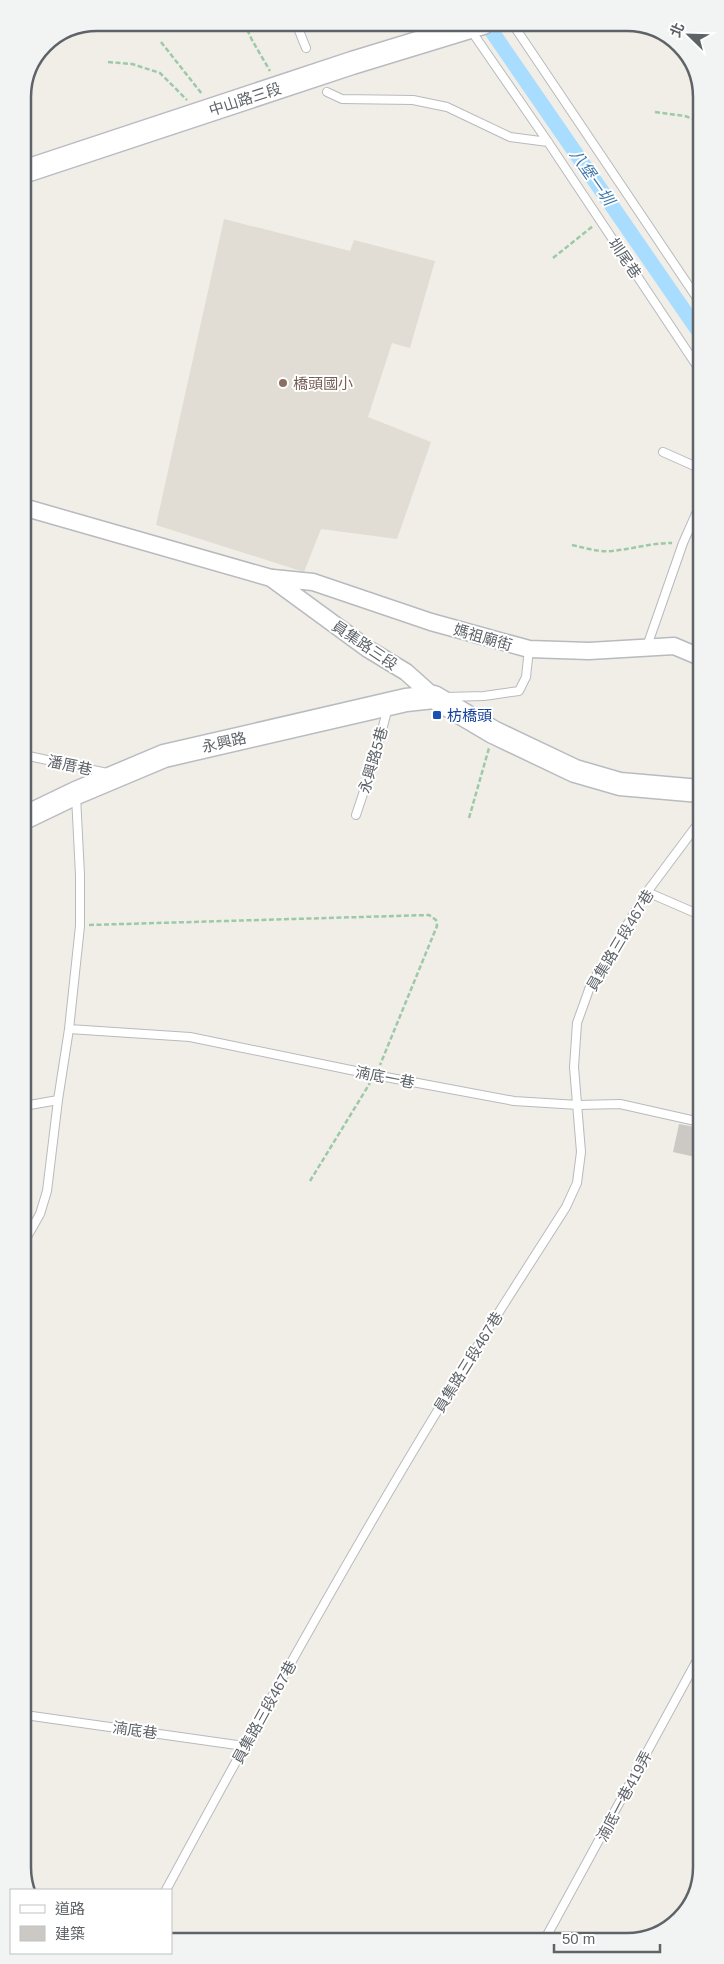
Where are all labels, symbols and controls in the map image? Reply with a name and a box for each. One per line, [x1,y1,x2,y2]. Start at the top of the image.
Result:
north arrow [664,10,714,60]
text: 北 [667,20,687,39]
street label: 中山路三段 [207,79,283,119]
water label: 八堡一圳 [567,146,618,210]
street label: 圳尾巷 [605,235,645,281]
place label: 橋頭國小 [293,375,353,392]
marker: 橋頭國小 [277,377,289,389]
street label: 員集路三段 [329,617,401,673]
street label: 媽祖廟街 [452,621,514,653]
place label: 枋橋頭 [447,707,492,724]
marker: 枋橋頭 [431,709,443,721]
street label: 永興路5巷 [355,725,391,795]
street label: 永興路 [200,729,248,755]
street label: 潘厝巷 [46,752,94,778]
street label: 員集路三段467巷 [583,886,657,994]
street label: 湳底一巷 [354,1063,416,1091]
street label: 員集路三段467巷 [430,1309,506,1415]
street label: 員集路三段467巷 [229,1658,299,1766]
street label: 湳底巷 [112,1718,158,1742]
street label: 湳底一巷419弄 [593,1748,655,1844]
legend [10,1889,172,1954]
text: 道路 [55,1900,85,1917]
scale bar [554,1922,660,1954]
text: 建築 [55,1925,85,1942]
text: 50 m [562,1930,595,1947]

